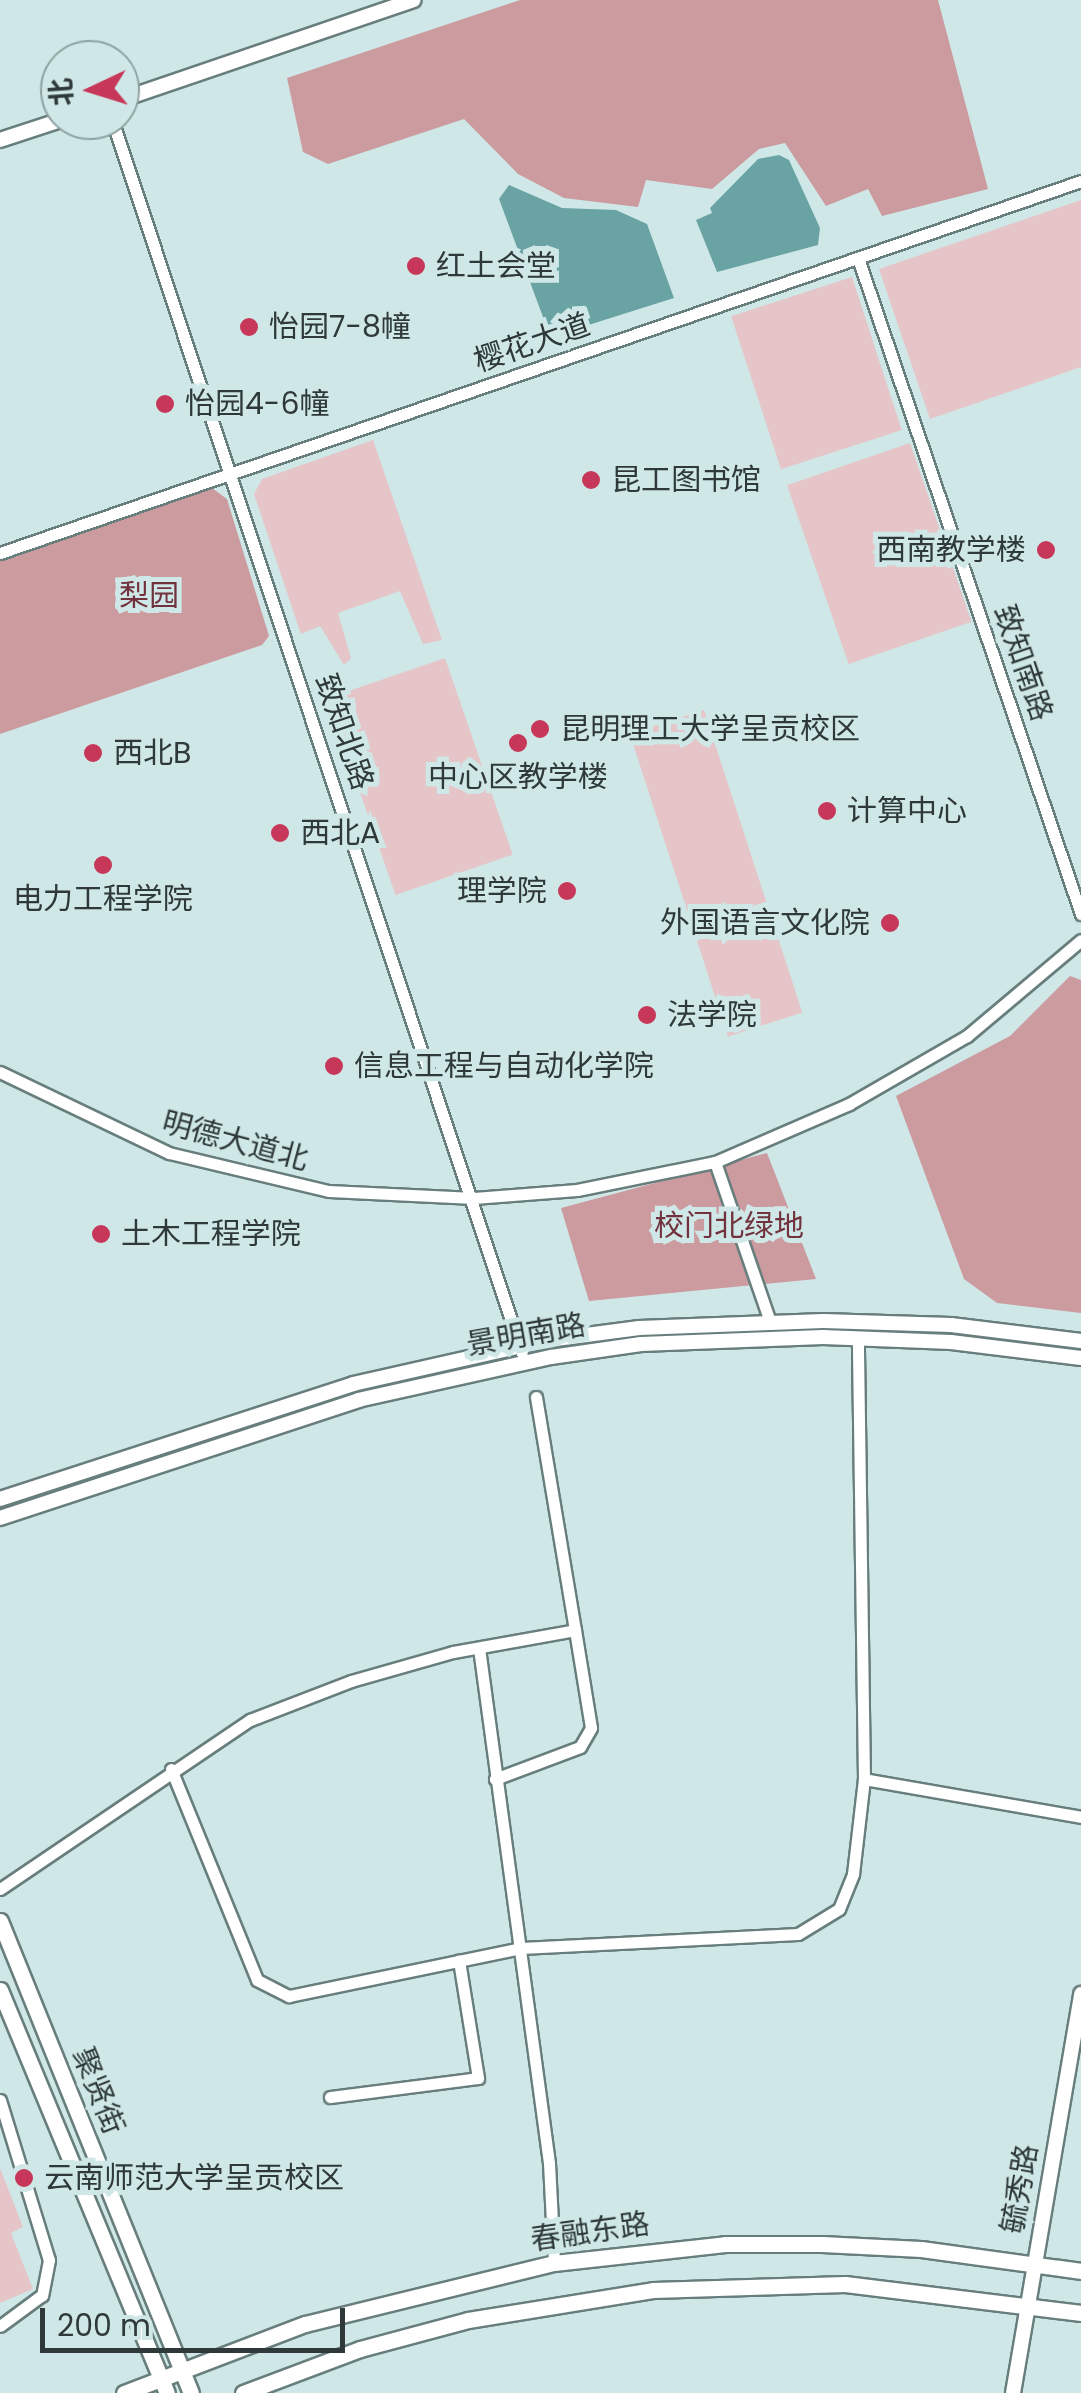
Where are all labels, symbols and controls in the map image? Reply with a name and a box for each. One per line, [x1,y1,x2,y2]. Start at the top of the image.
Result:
north arrow [40,40,140,140]
text: 北 [41,77,82,107]
place label: 红土会堂 [436,248,556,284]
marker: 红土会堂 [405,255,427,277]
street label: 樱花大道 [469,306,595,380]
place label: 怡园7-8幢 [269,309,411,345]
marker: 怡园7-8幢 [238,316,260,338]
place label: 怡园4-6幢 [185,386,329,422]
marker: 怡园4-6幢 [154,393,176,415]
place label: 昆工图书馆 [611,462,761,498]
marker: 昆工图书馆 [580,469,602,491]
place label: 西南教学楼 [876,532,1026,568]
marker: 西南教学楼 [1035,539,1057,561]
park label: 梨园 [119,578,179,614]
street label: 致知南路 [986,600,1060,726]
street label: 致知北路 [307,669,381,795]
place label: 昆明理工大学呈贡校区 [560,711,860,747]
marker: 昆明理工大学呈贡校区 [529,718,551,740]
marker: 中心区教学楼 [507,732,529,754]
place label: 西北B [113,735,191,771]
marker: 西北B [82,742,104,764]
place label: 中心区教学楼 [428,759,608,795]
place label: 计算中心 [847,793,967,829]
marker: 计算中心 [816,800,838,822]
place label: 西北A [300,815,380,851]
marker: 西北A [269,822,291,844]
marker: 电力工程学院 [92,854,114,876]
place label: 理学院 [457,873,547,909]
marker: 理学院 [556,880,578,902]
place label: 电力工程学院 [13,881,193,917]
place label: 外国语言文化院 [660,905,870,941]
marker: 外国语言文化院 [879,912,901,934]
place label: 法学院 [667,997,757,1033]
marker: 法学院 [636,1004,658,1026]
place label: 信息工程与自动化学院 [354,1048,654,1084]
marker: 信息工程与自动化学院 [323,1055,345,1077]
street label: 明德大道北 [158,1104,312,1178]
park label: 校门北绿地 [654,1208,804,1244]
place label: 土木工程学院 [121,1216,301,1252]
marker: 土木工程学院 [90,1223,112,1245]
street label: 景明南路 [464,1307,588,1363]
street label: 聚贤街 [64,2043,132,2139]
street label: 毓秀路 [994,2142,1046,2236]
place label: 云南师范大学呈贡校区 [44,2160,344,2196]
marker: 云南师范大学呈贡校区 [13,2167,35,2189]
street label: 春融东路 [528,2206,652,2258]
scale bar [45,2288,350,2350]
text: 200 m [57,2304,151,2347]

